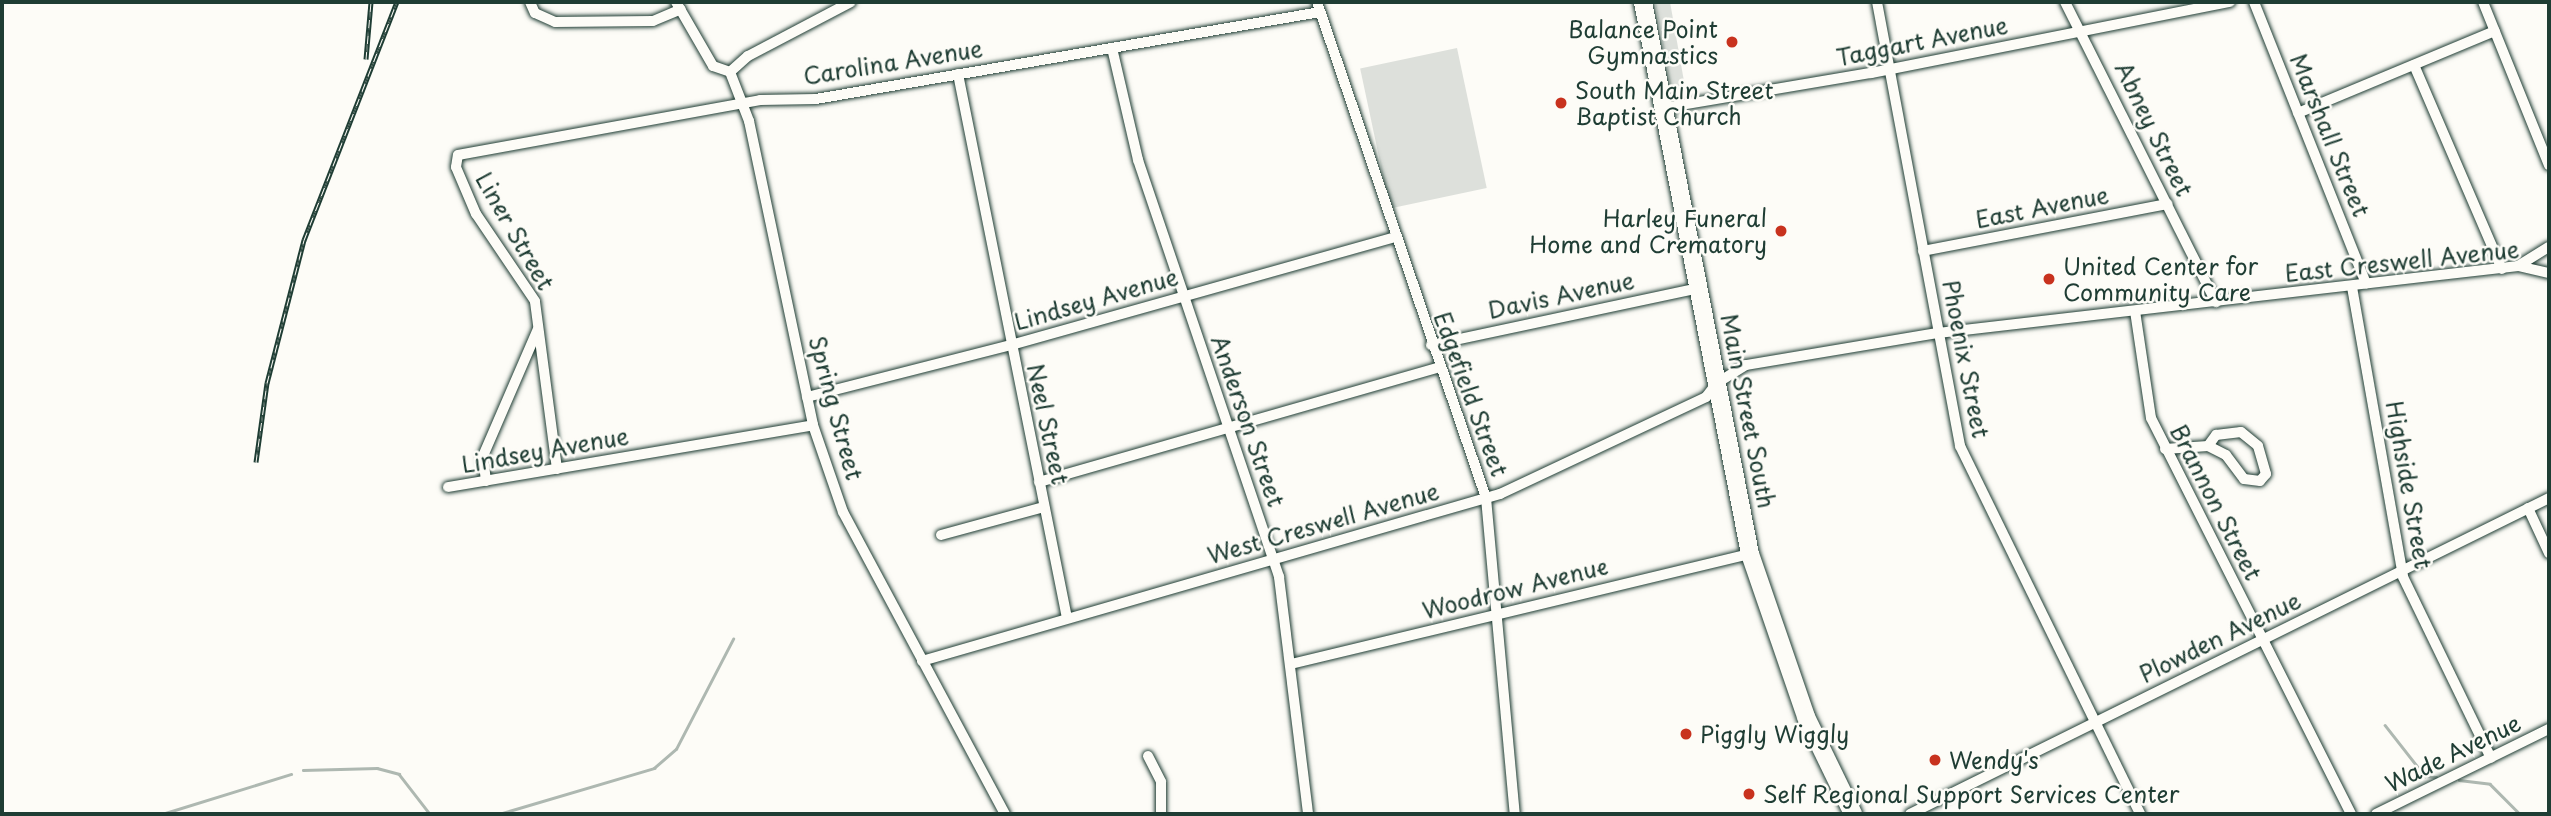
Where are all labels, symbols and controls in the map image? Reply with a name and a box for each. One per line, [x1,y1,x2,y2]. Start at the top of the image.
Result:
street label: Taggart Avenue [1834,11,2010,71]
place label: Balance Point Gymnastics [1567,15,1718,69]
street label: Carolina Avenue [801,34,985,90]
marker: Balance Point Gymnastics [1724,34,1740,50]
street label: Marshall Street [2285,49,2375,221]
street label: Abney Street [2109,57,2199,201]
place label: South Main Street Baptist Church [1575,76,1778,130]
marker: South Main Street Baptist Church [1553,95,1569,111]
street label: Liner Street [470,167,560,295]
street label: East Avenue [1974,181,2110,233]
place label: Harley Funeral Home and Crematory [1527,204,1767,258]
marker: Harley Funeral Home and Crematory [1773,223,1789,239]
street label: East Creswell Avenue [2284,235,2520,287]
place label: United Center for Community Care [2063,252,2260,306]
street label: Lindsey Avenue [1011,262,1181,336]
street label: Davis Avenue [1486,266,1636,324]
marker: United Center for Community Care [2041,271,2057,287]
street label: Phoenix Street [1937,278,1995,440]
street label: Edgefield Street [1428,308,1514,480]
street label: Main Street South [1715,309,1781,513]
street label: Anderson Street [1206,331,1290,511]
street label: Spring Street [804,333,868,483]
street label: Neel Street [1022,360,1074,488]
street label: Highside Street [2381,399,2437,571]
street label: Brannon Street [2165,420,2267,584]
street label: Lindsey Avenue [459,422,631,478]
street label: West Creswell Avenue [1203,477,1443,569]
street label: Woodrow Avenue [1420,552,1610,624]
street label: Plowden Avenue [2135,586,2305,688]
street label: Wade Avenue [2381,708,2525,798]
place label: Piggly Wiggly [1700,720,1849,748]
marker: Piggly Wiggly [1678,726,1694,742]
place label: Wendy's [1949,746,2039,774]
marker: Wendy's [1927,752,1943,768]
place label: Self Regional Support Services Center [1763,780,2181,808]
marker: Self Regional Support Services Center [1741,786,1757,802]

